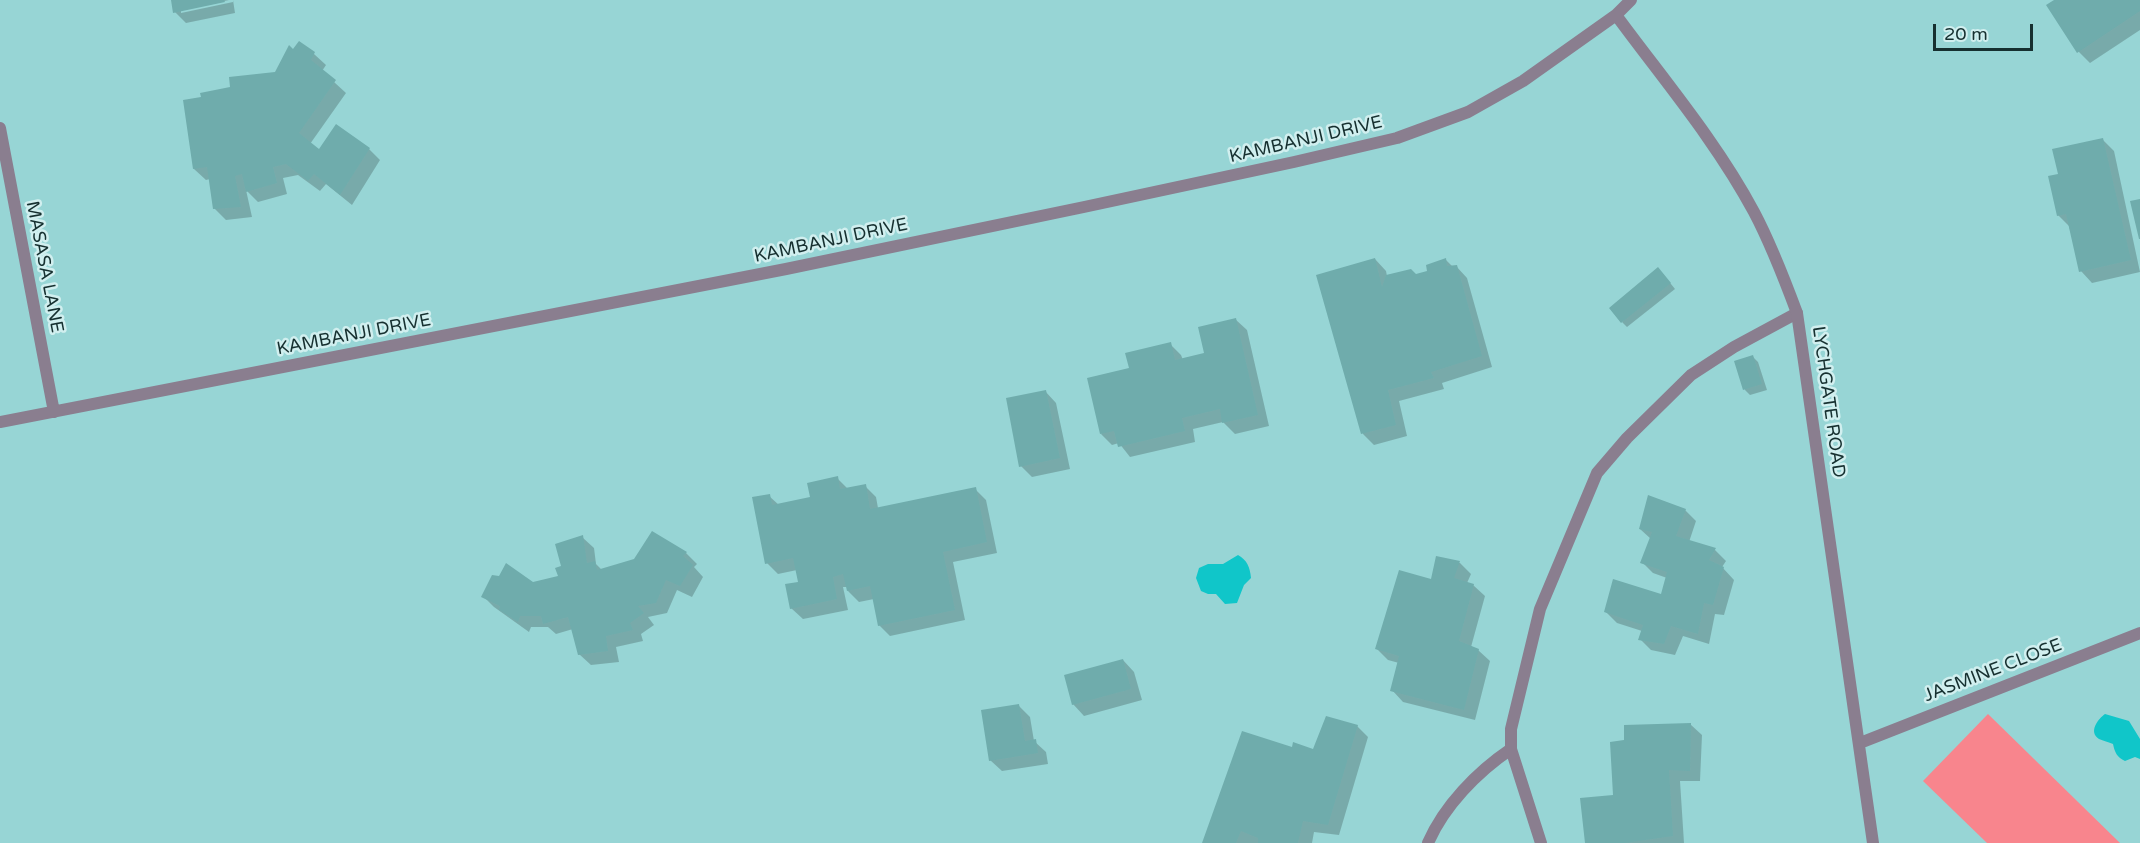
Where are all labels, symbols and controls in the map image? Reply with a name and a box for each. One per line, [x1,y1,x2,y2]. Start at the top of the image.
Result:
scale bar [1936,12,2036,50]
text: 20 m [1944,23,1988,45]
street label: KAMBANJI DRIVE [1227,112,1385,168]
street label: MASASA LANE [21,199,67,335]
street label: KAMBANJI DRIVE [752,214,910,268]
street label: KAMBANJI DRIVE [275,309,433,361]
street label: LYCHGATE ROAD [1807,325,1849,479]
street label: JASMINE CLOSE [1921,635,2065,707]

